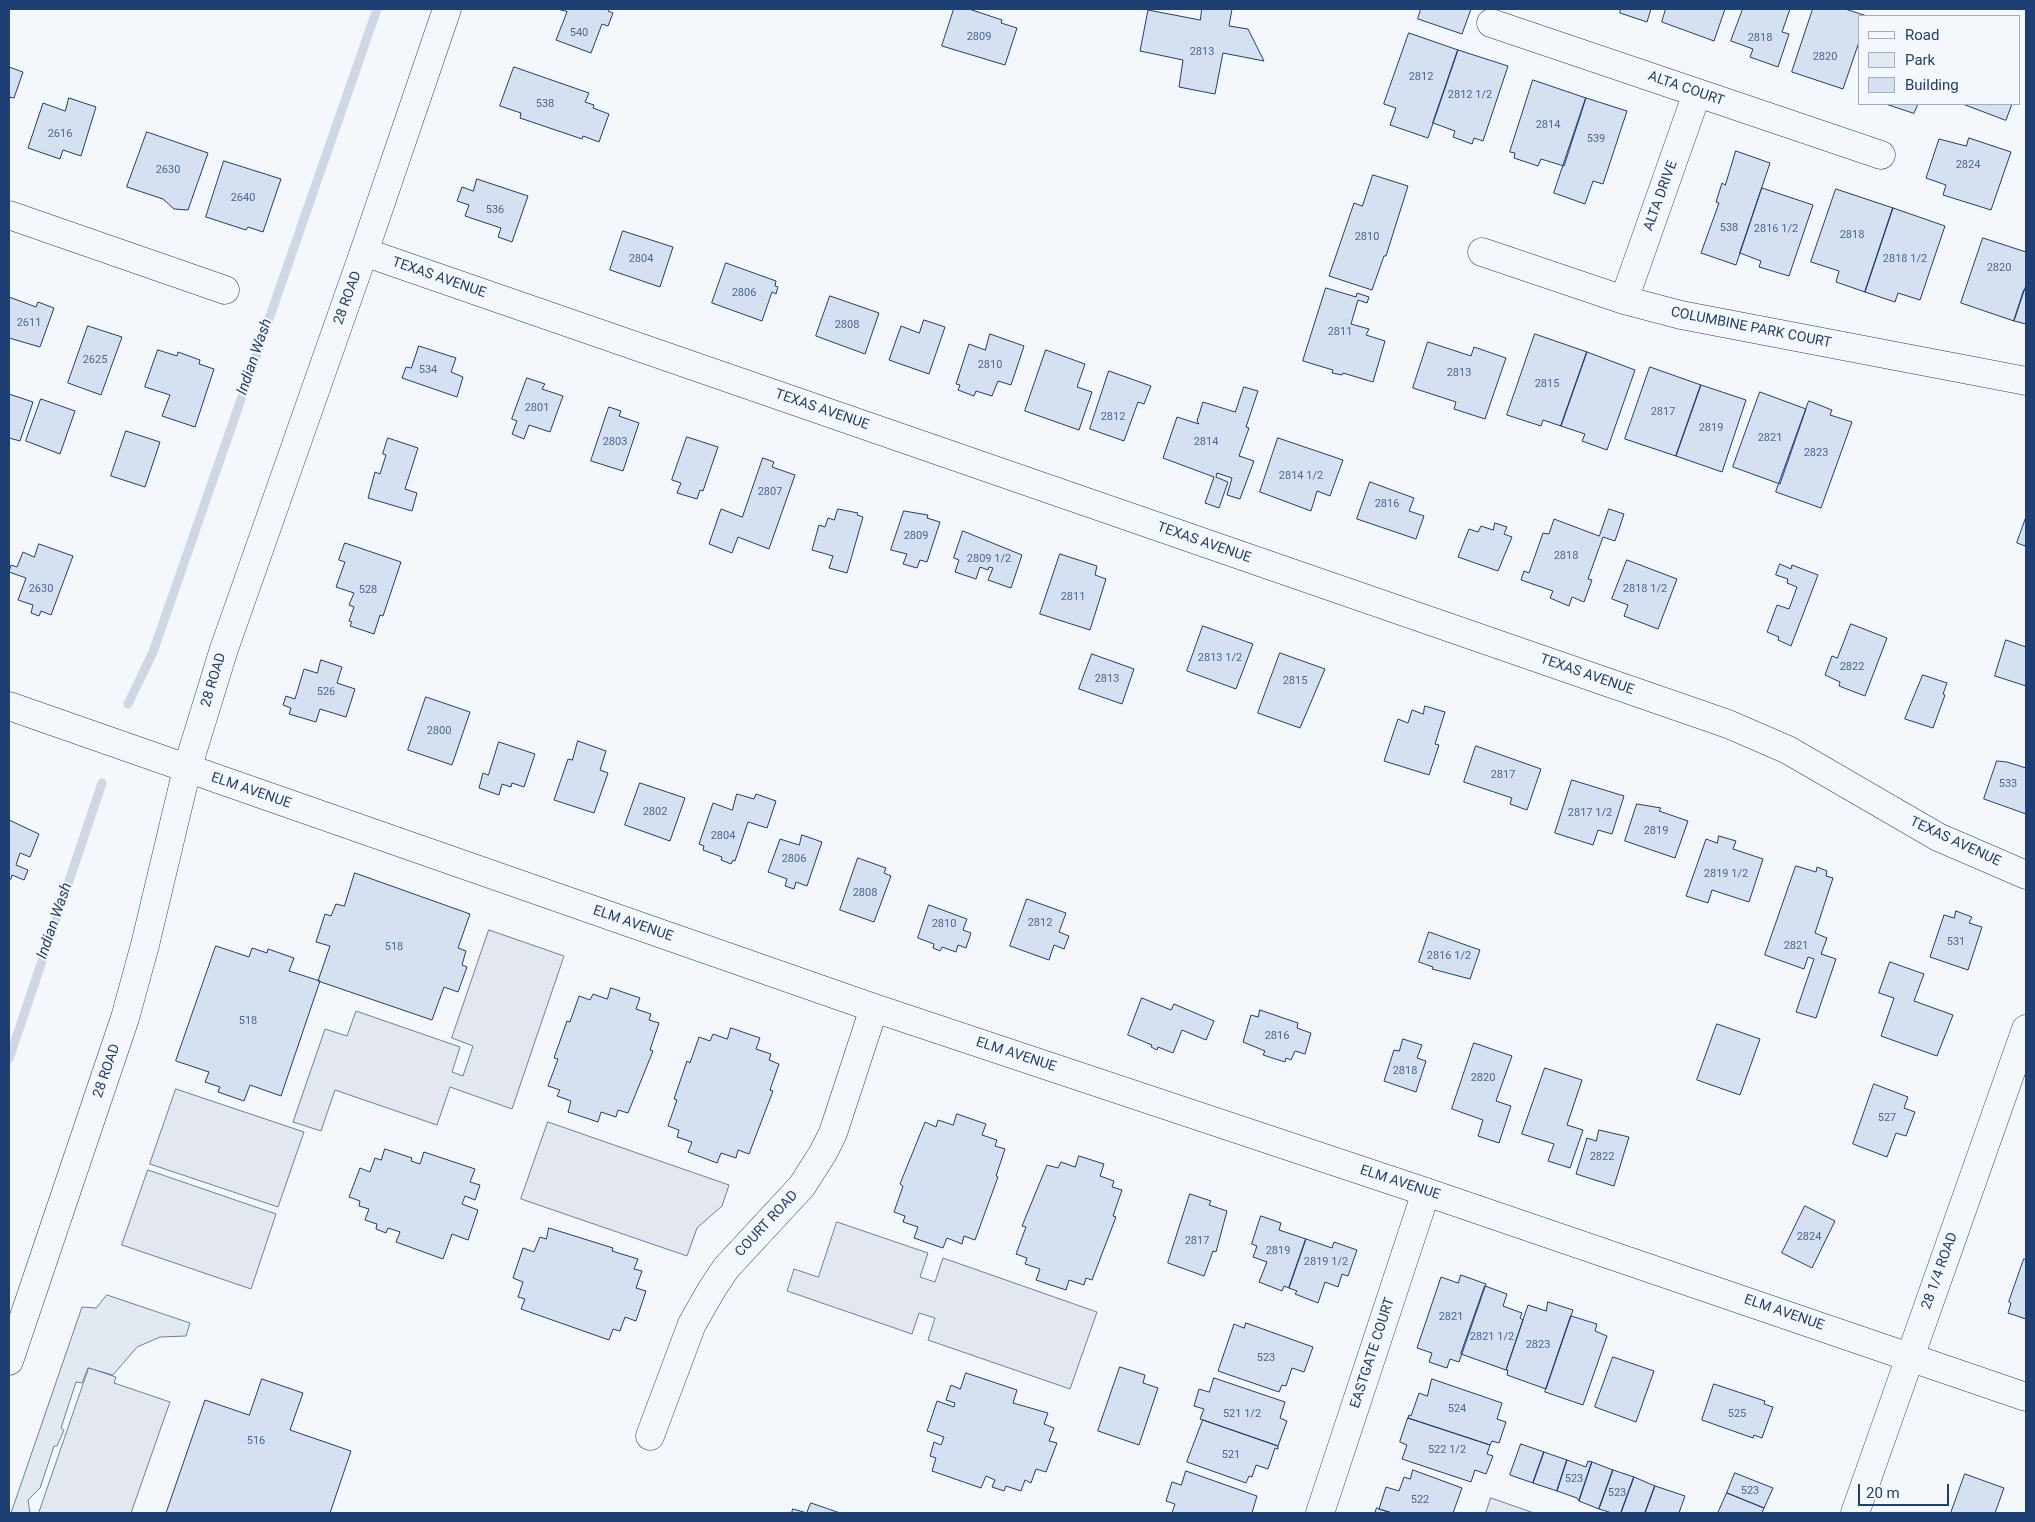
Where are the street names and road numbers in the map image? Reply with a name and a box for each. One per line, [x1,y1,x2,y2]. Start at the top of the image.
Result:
street label: ALTA COURT [1646,68,1726,110]
street label: ALTA DRIVE [1641,158,1681,234]
street label: TEXAS AVENUE [390,254,488,302]
street label: 28 ROAD [331,269,365,327]
street label: COLUMBINE PARK COURT [1669,304,1833,352]
street label: TEXAS AVENUE [773,386,871,434]
street label: TEXAS AVENUE [1155,519,1253,567]
street label: 28 ROAD [198,651,230,709]
street label: TEXAS AVENUE [1538,651,1636,699]
street label: ELM AVENUE [209,769,293,813]
street label: TEXAS AVENUE [1907,814,2003,870]
street label: ELM AVENUE [591,902,675,946]
street label: ELM AVENUE [974,1034,1058,1076]
street label: 28 ROAD [90,1042,124,1100]
street label: ELM AVENUE [1358,1162,1442,1204]
street label: COURT ROAD [732,1187,802,1261]
street label: 28 1/4 ROAD [1918,1230,1962,1312]
street label: ELM AVENUE [1742,1291,1826,1335]
street label: EASTGATE COURT [1347,1296,1399,1410]

